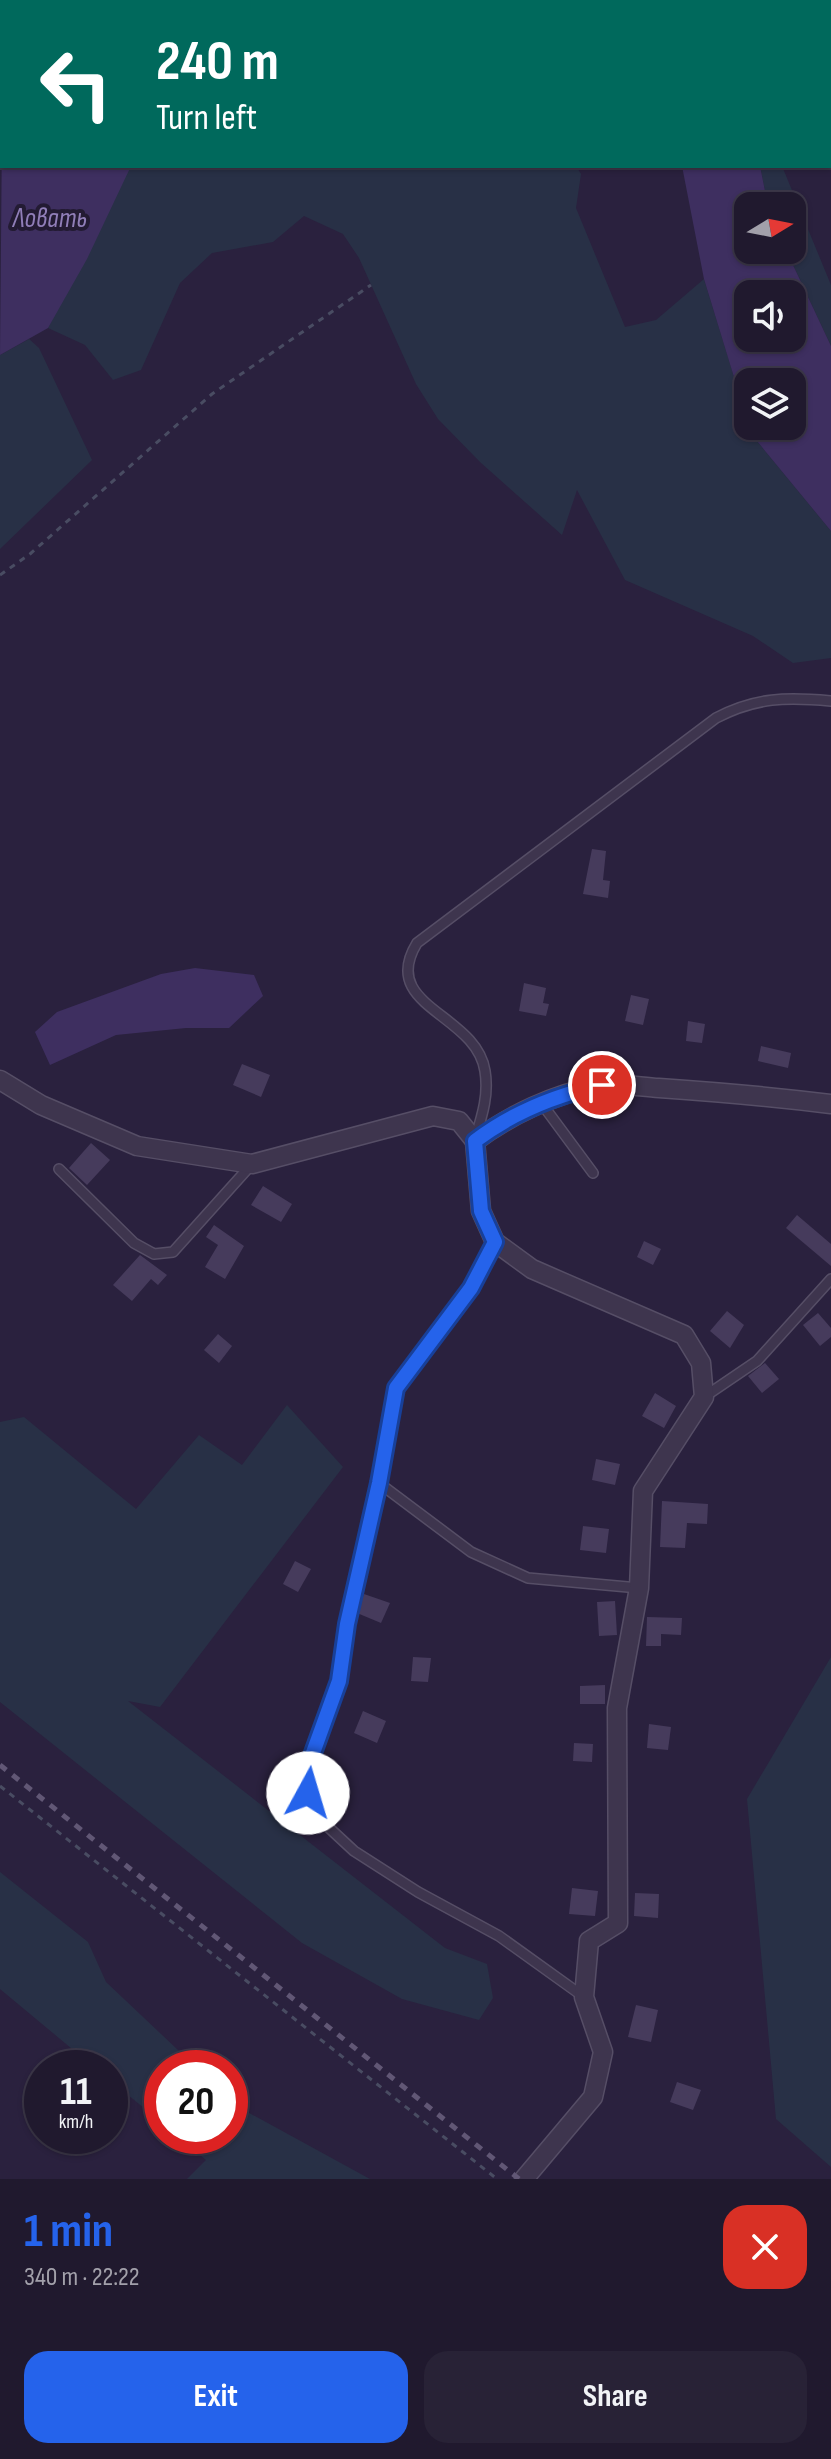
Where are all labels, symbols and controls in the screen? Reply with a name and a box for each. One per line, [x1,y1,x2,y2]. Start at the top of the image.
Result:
text: 240 m [156,29,279,96]
icon: left [24,32,128,136]
text: Turn left [156,97,257,140]
north arrow [734,192,806,264]
map controls [734,192,806,440]
water label: Ловать [12,202,87,235]
button: sound [734,280,806,352]
button: layers [734,368,806,440]
pin [568,1051,636,1119]
icon: arrive [580,1063,624,1107]
position arrow [266,1751,350,1835]
speed limit sign: 20 [144,2050,248,2154]
text: 11 [60,2068,92,2116]
text: km/h [59,2110,93,2134]
text: 1 min [24,2203,113,2260]
button: close [723,2205,807,2289]
text: 340 m · 22:22 [24,2262,140,2293]
button: Exit [24,2351,408,2443]
button: Share [424,2351,807,2443]

